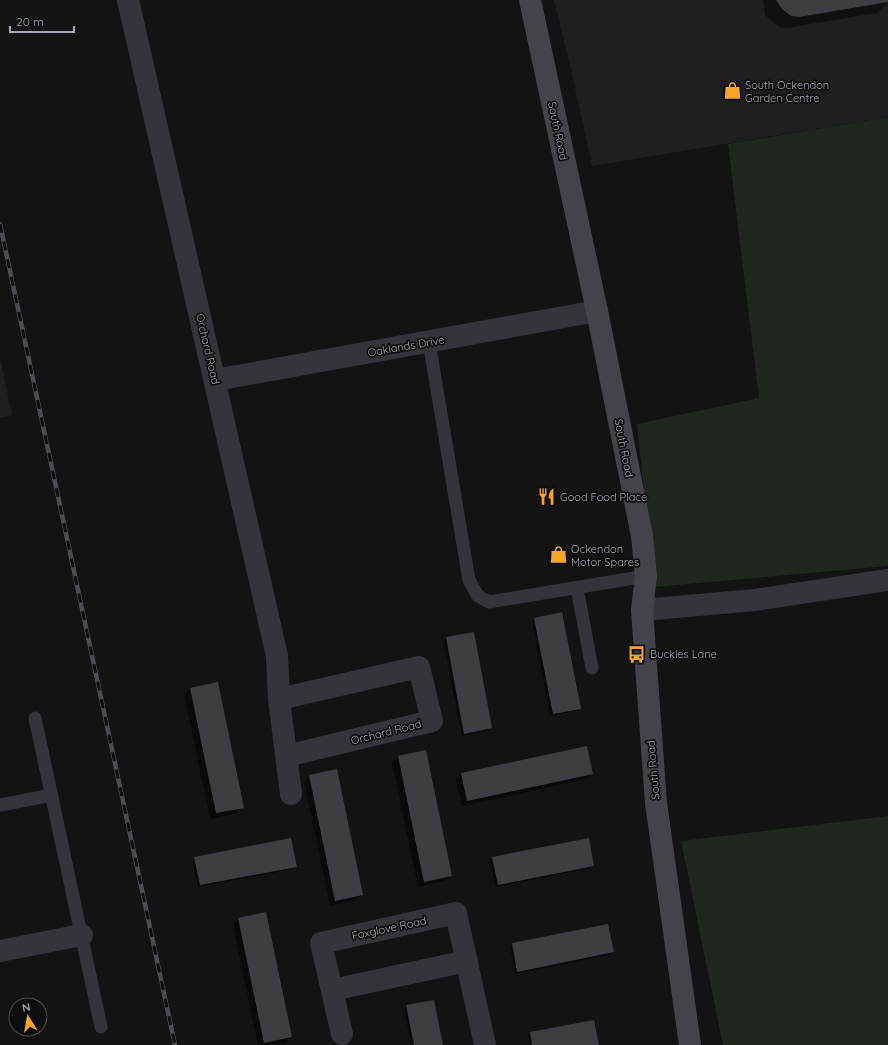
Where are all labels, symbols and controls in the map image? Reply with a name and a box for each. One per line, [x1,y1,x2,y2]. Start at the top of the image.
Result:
scale bar [10,8,74,34]
text: 20 m [16,14,44,29]
place label: South Ockendon Garden Centre [745,78,829,105]
shop icon: South Ockendon Garden Centre [722,81,742,101]
street label: South Road [545,101,571,161]
street label: Orchard Road [193,312,223,386]
street label: Oaklands Drive [366,332,446,360]
street label: South Road [611,418,637,478]
restaurant icon: Good Food Place [537,487,557,507]
place label: Good Food Place [560,490,647,504]
place label: Ockendon Motor Spares [571,542,639,569]
shop icon: Ockendon Motor Spares [548,545,568,565]
bus stop icon: Buckles Lane [627,644,647,664]
place label: Buckles Lane [650,647,717,661]
street label: Orchard Road [349,717,423,747]
street label: South Road [643,740,663,800]
street label: Foxglove Road [350,913,428,943]
north arrow [8,997,48,1037]
text: N [21,1000,31,1015]

